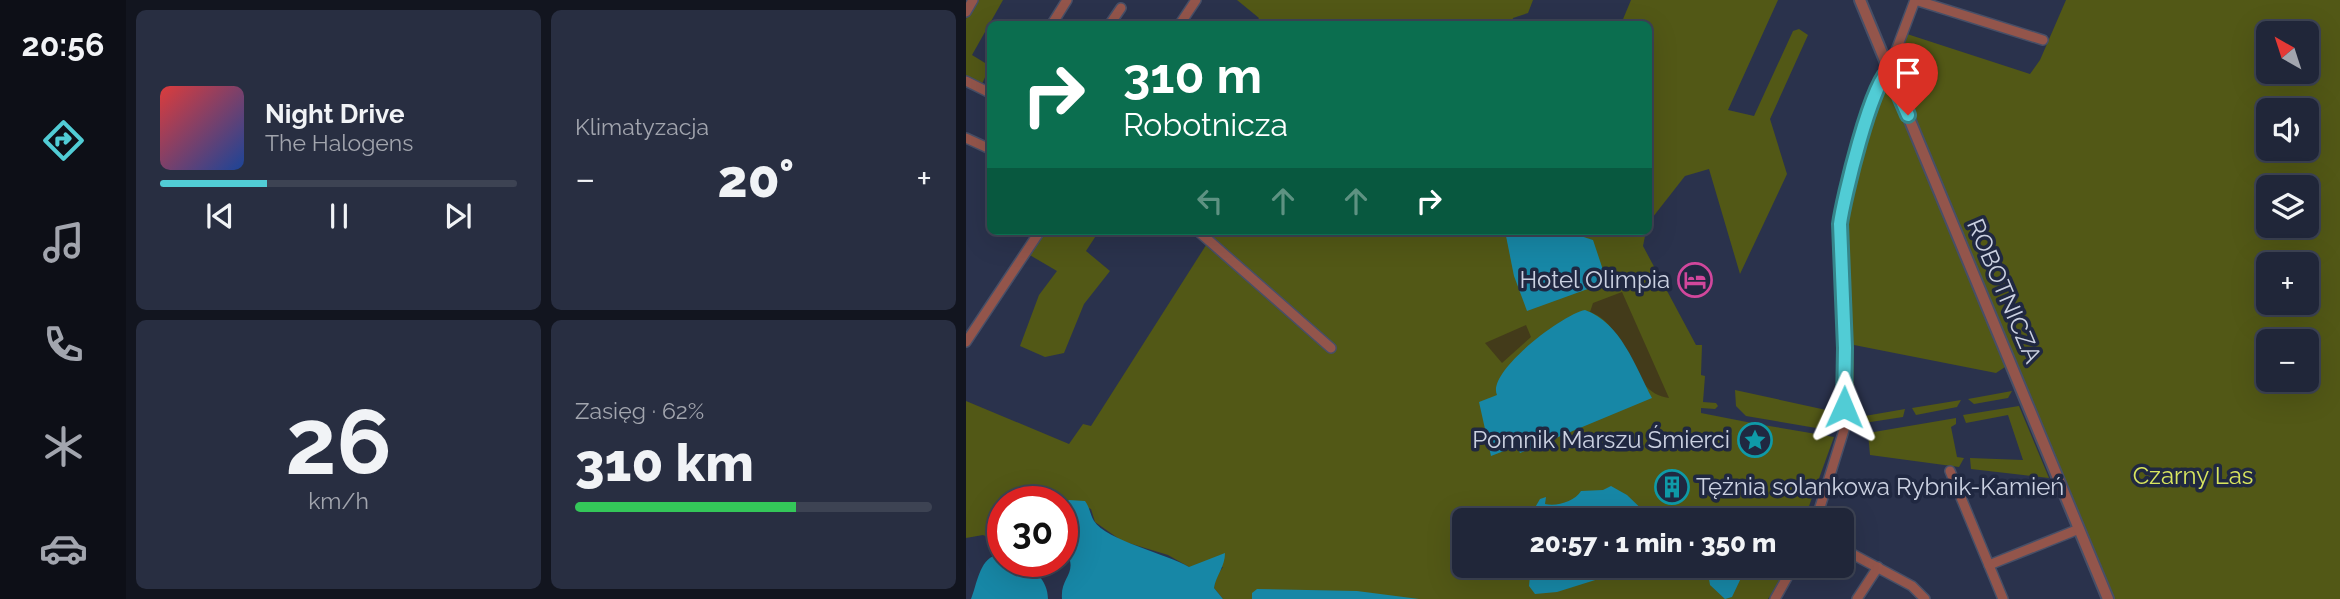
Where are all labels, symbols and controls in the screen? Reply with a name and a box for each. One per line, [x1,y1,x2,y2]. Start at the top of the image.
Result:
north arrow [2256,21,2319,84]
map controls [2256,21,2319,392]
text: 20:56 [22,26,104,63]
pin [1878,43,1938,115]
text: 310 m [1123,47,1262,104]
icon: right [1008,49,1099,140]
icon: arrive [1889,54,1927,92]
button: sound [2256,98,2319,161]
text: Night Drive [265,99,404,129]
text: Robotnicza [1123,106,1288,143]
text: Klimatyzacja [575,113,709,140]
icon: directions [39,116,88,165]
text: The Halogens [265,129,413,156]
text: 20° [718,148,794,209]
text: − [575,156,595,201]
text: + [916,156,932,201]
button: layers [2256,175,2319,238]
icon: left [1191,182,1229,220]
icon: ahead [1264,182,1302,220]
icon: ahead [1337,182,1375,220]
icon: right [1410,182,1448,220]
icon: previous [201,197,239,235]
icon: pause [320,197,358,235]
icon: next [439,197,477,235]
street label: ROBOTNICZA [1961,214,2048,367]
icon: music [39,218,88,267]
button: + [2256,252,2319,315]
hotel icon: Hotel Olimpia [1676,261,1714,299]
place label: Hotel Olimpia [1520,265,1670,294]
icon: phone [39,320,88,369]
button: − [2256,329,2319,392]
position arrow [1807,370,1881,444]
text: 26 [285,388,392,495]
text: Zasięg · 62% [575,397,704,424]
place icon: Pomnik Marszu Śmierci [1736,421,1774,459]
icon: climate [39,422,88,471]
place label: Pomnik Marszu Śmierci [1472,425,1730,454]
text: 310 km [575,432,754,493]
park label: Czarny Las [2133,461,2253,490]
building icon: Tężnia solankowa Rybnik-Kamień [1653,468,1691,506]
place label: Tężnia solankowa Rybnik-Kamień [1696,472,2064,501]
speed limit sign: 30 [987,486,1078,577]
text: km/h [308,487,369,514]
icon: car [39,524,88,573]
text: 20:57 · 1 min · 350 m [1530,528,1776,558]

